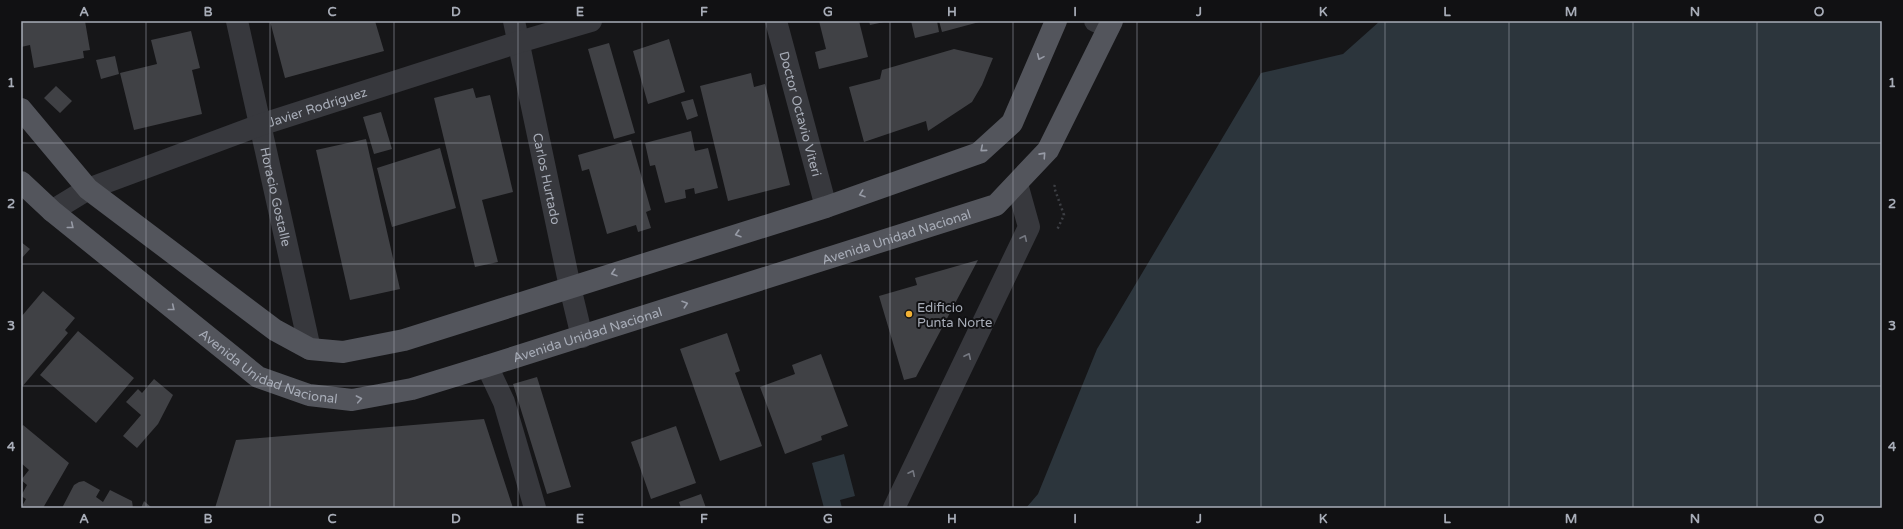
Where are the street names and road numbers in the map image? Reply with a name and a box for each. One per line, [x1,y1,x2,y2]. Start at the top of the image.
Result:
street label: Doctor Octavio Viteri [775,50,824,178]
street label: Javier Rodríguez [266,84,369,131]
street label: Carlos Hurtado [529,132,564,226]
street label: Horacio Gostalle [256,146,294,248]
street label: Avenida Unidad Nacional [820,206,973,269]
street label: Avenida Unidad Nacional [511,304,664,366]
street label: Avenida Unidad Nacional [196,326,338,407]

